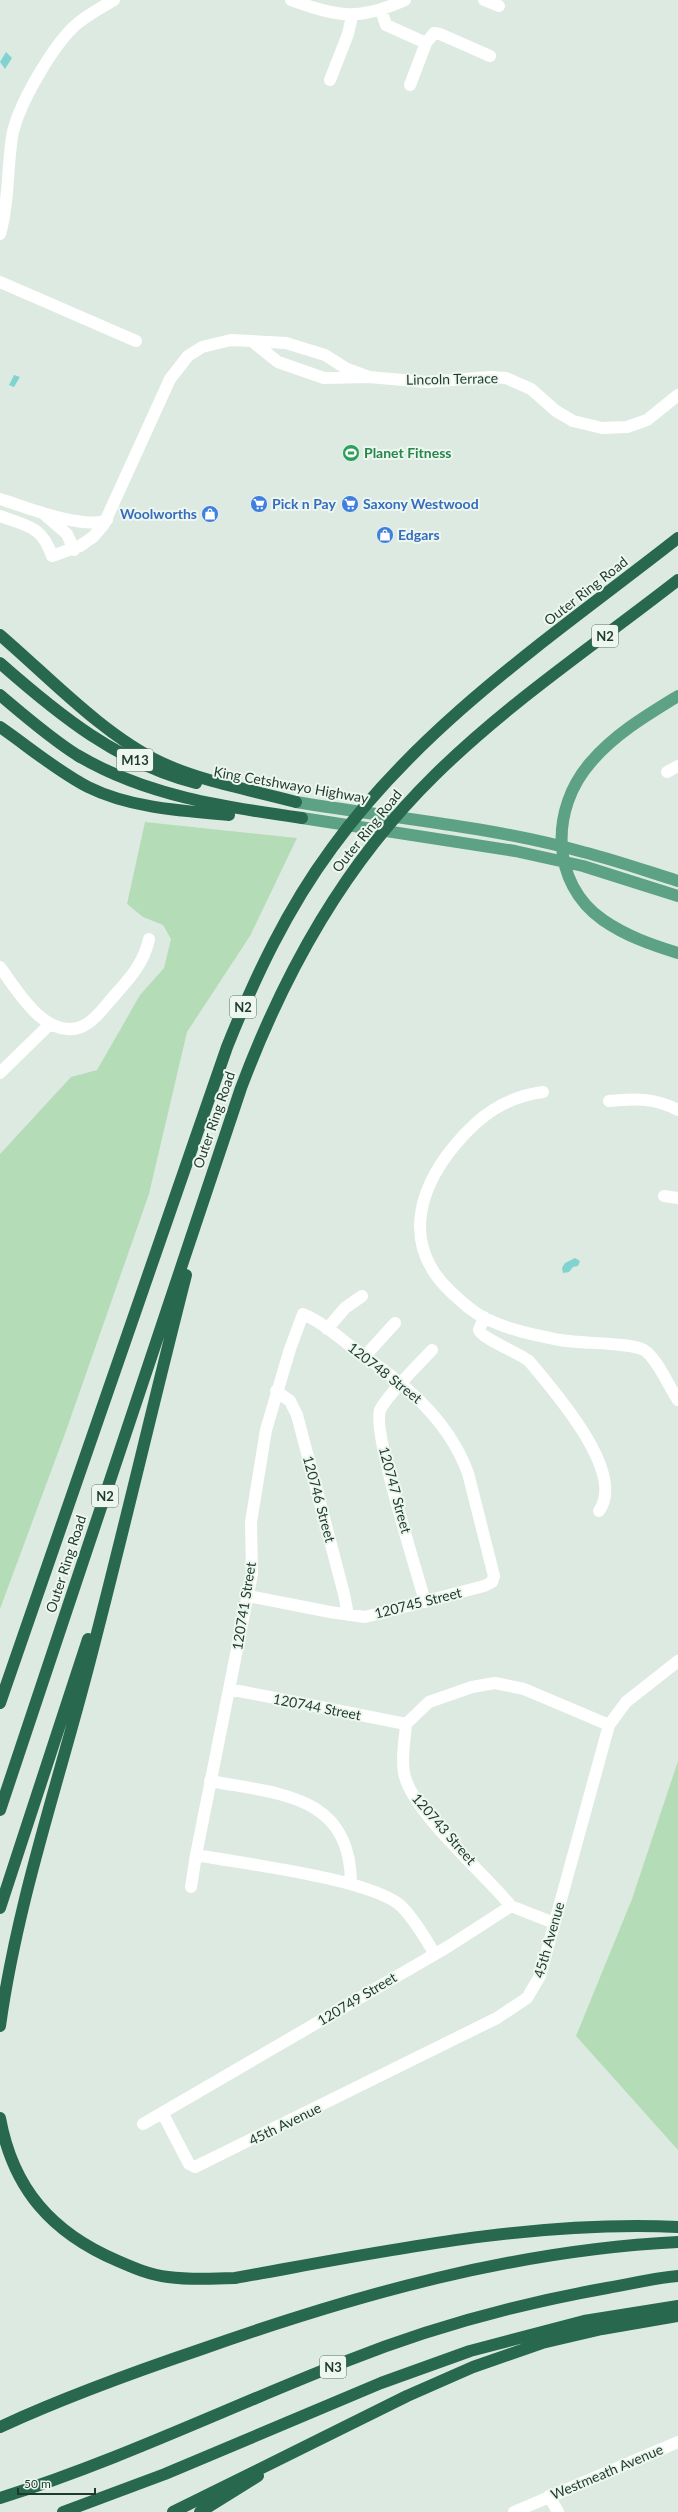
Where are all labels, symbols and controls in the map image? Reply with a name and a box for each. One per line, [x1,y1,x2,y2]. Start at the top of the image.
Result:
street label: Lincoln Terrace [406,369,498,388]
sports icon: Planet Fitness [341,443,361,463]
place label: Planet Fitness [364,444,452,461]
supermarket icon: Pick n Pay [249,494,269,514]
supermarket icon: Saxony Westwood [340,494,360,514]
place label: Pick n Pay [272,495,336,512]
place label: Saxony Westwood [363,495,479,512]
shop icon: Woolworths [200,504,220,524]
place label: Woolworths [120,505,197,522]
shop icon: Edgars [375,525,395,545]
place label: Edgars [398,526,440,543]
street label: Outer Ring Road [540,553,631,629]
road number: N2 [592,625,618,647]
road number: M13 [117,749,153,771]
street label: King Cetshwayo Highway [212,763,371,807]
street label: Outer Ring Road [328,786,405,875]
road number: N2 [230,996,256,1018]
street label: Outer Ring Road [189,1069,238,1171]
street label: 120748 Street [345,1338,426,1407]
street label: 120747 Street [376,1445,415,1535]
street label: 120746 Street [300,1454,339,1544]
road number: N2 [92,1485,118,1507]
street label: Outer Ring Road [42,1513,89,1615]
street label: 120741 Street [228,1561,259,1651]
street label: 120745 Street [373,1583,463,1622]
street label: 120744 Street [272,1690,362,1723]
street label: 120743 Street [409,1789,480,1868]
street label: 45th Avenue [530,1900,568,1980]
street label: 120749 Street [314,1968,399,2029]
street label: 45th Avenue [246,2099,324,2148]
road number: N3 [320,2356,346,2378]
street label: Westmeath Avenue [548,2440,665,2503]
scale bar [18,2470,95,2496]
text: 50 m [24,2476,51,2491]

